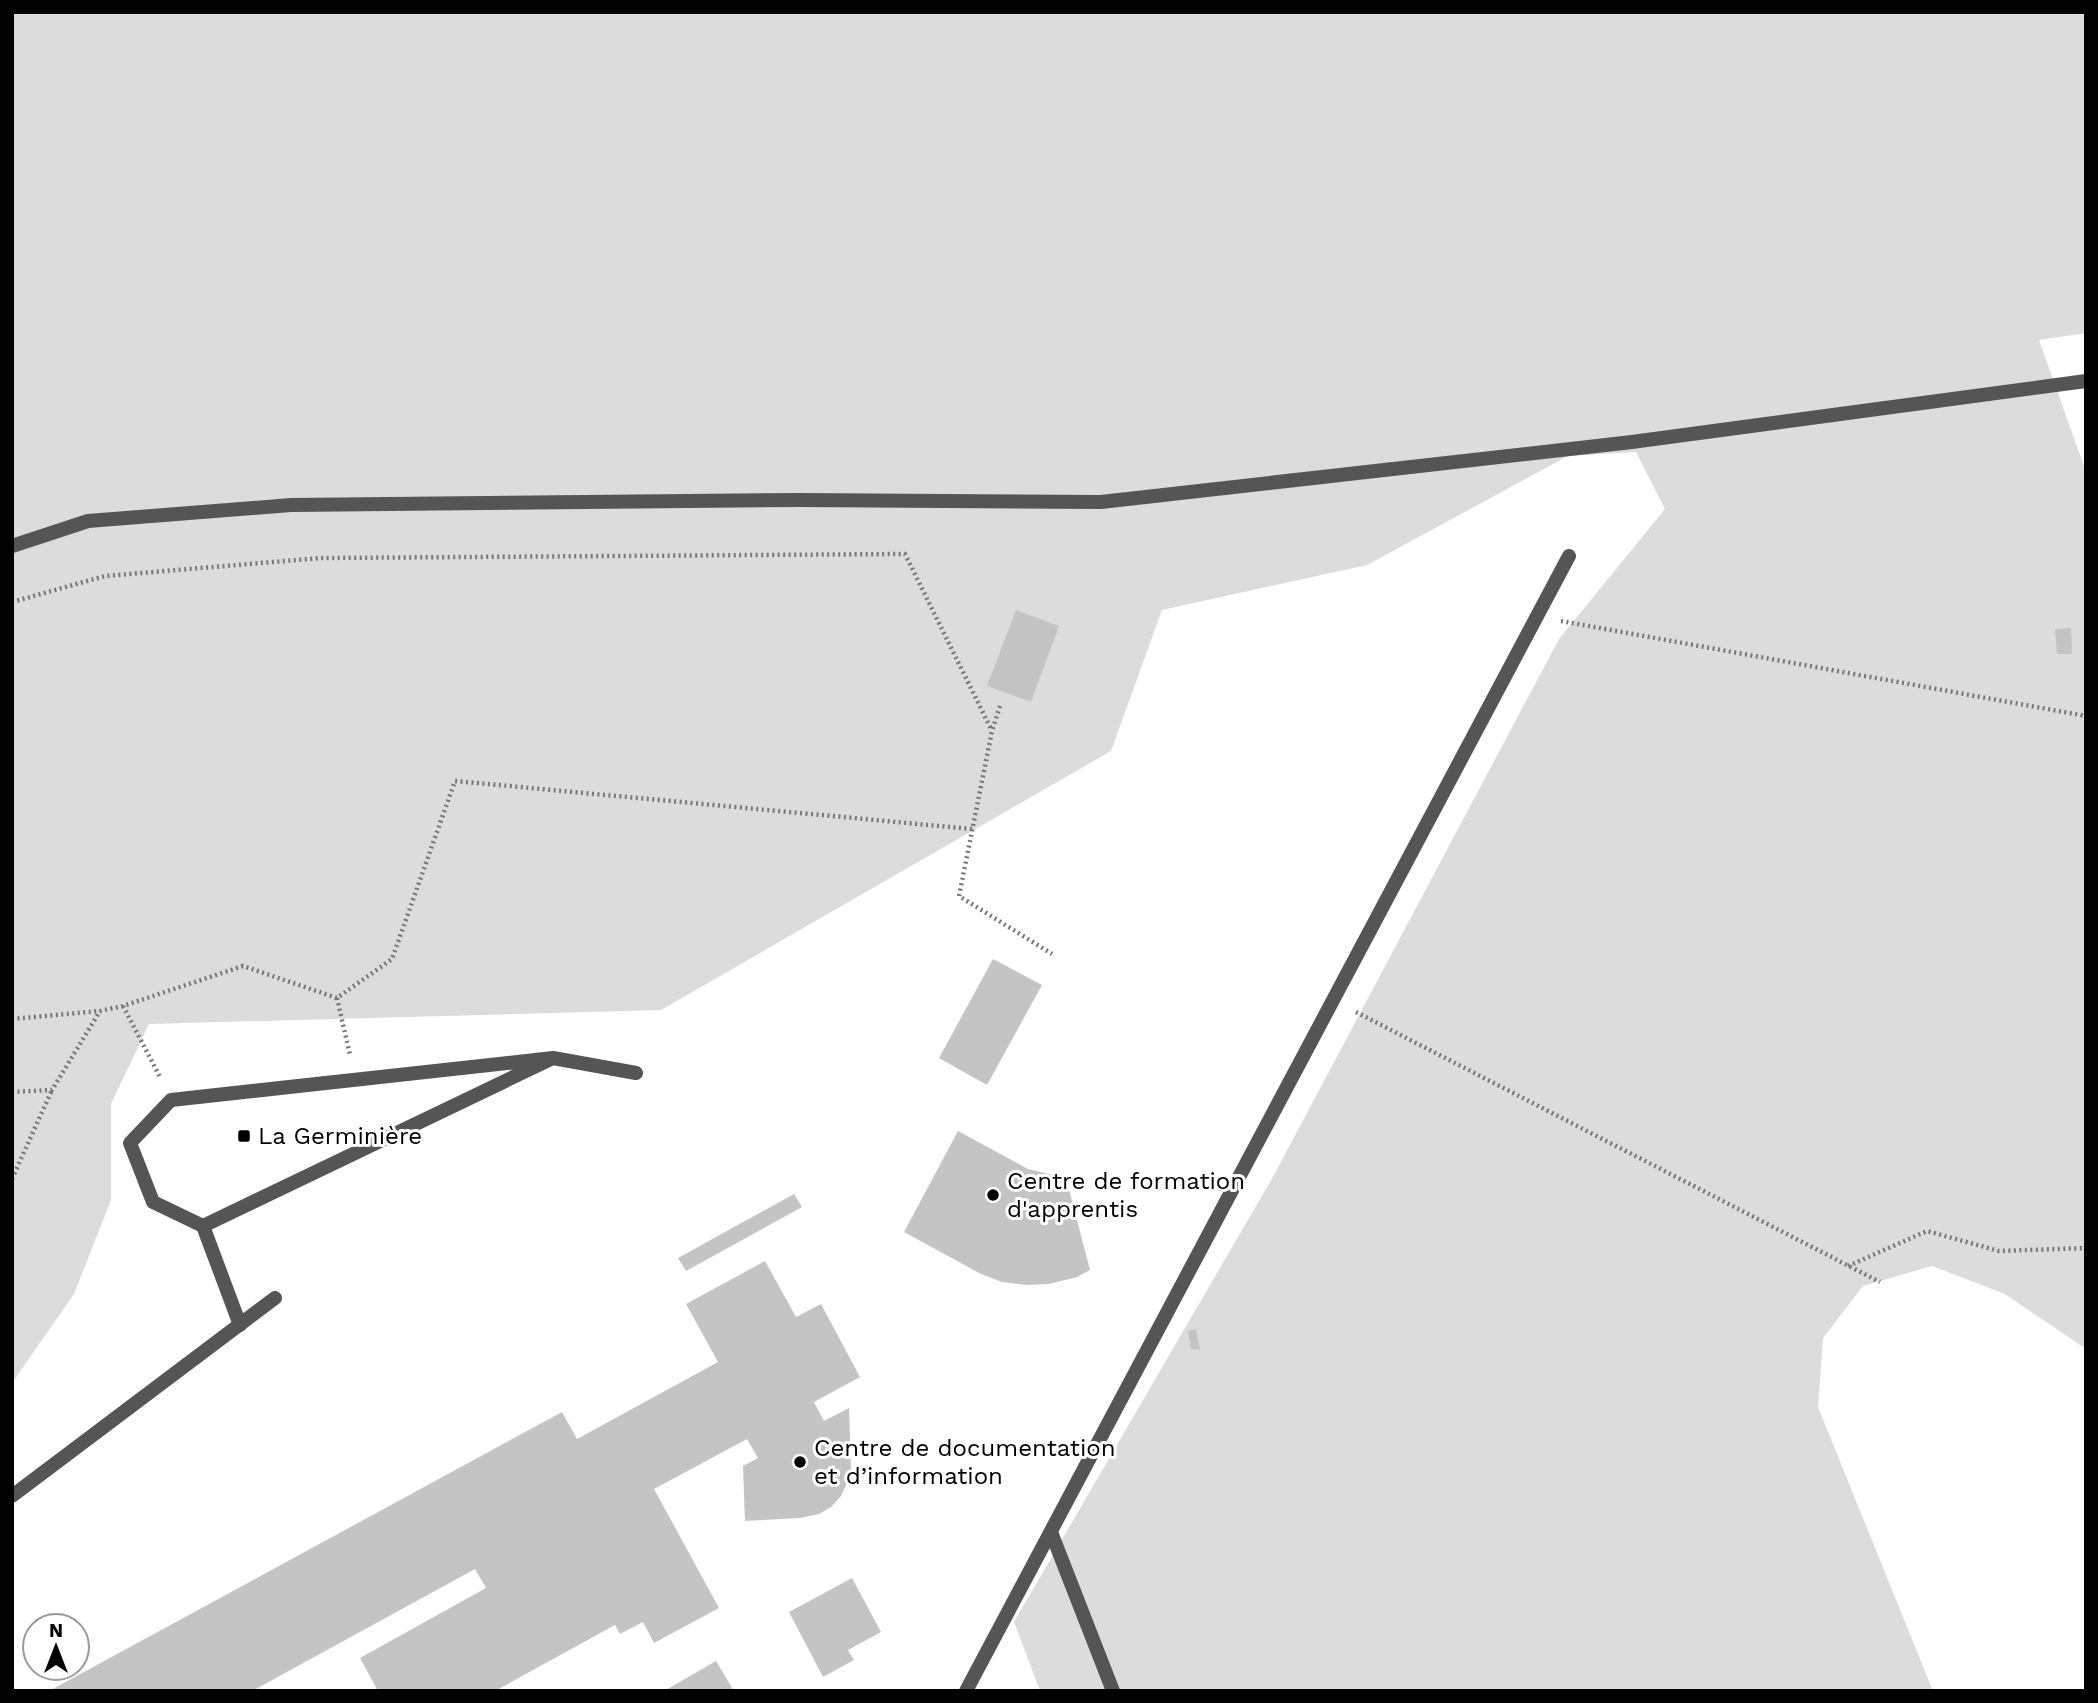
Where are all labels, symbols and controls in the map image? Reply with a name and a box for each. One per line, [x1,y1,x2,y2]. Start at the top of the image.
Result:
place label: La Germinière [258,1122,422,1150]
marker: La Germinière [236,1128,252,1144]
place label: Centre de formation d'apprentis [1007,1167,1245,1223]
marker: Centre de formation d'apprentis [985,1187,1001,1203]
place label: Centre de documentation et d’information [814,1434,1116,1490]
marker: Centre de documentation et d’information [792,1454,808,1470]
north arrow [21,1612,91,1682]
text: N [49,1619,63,1642]

